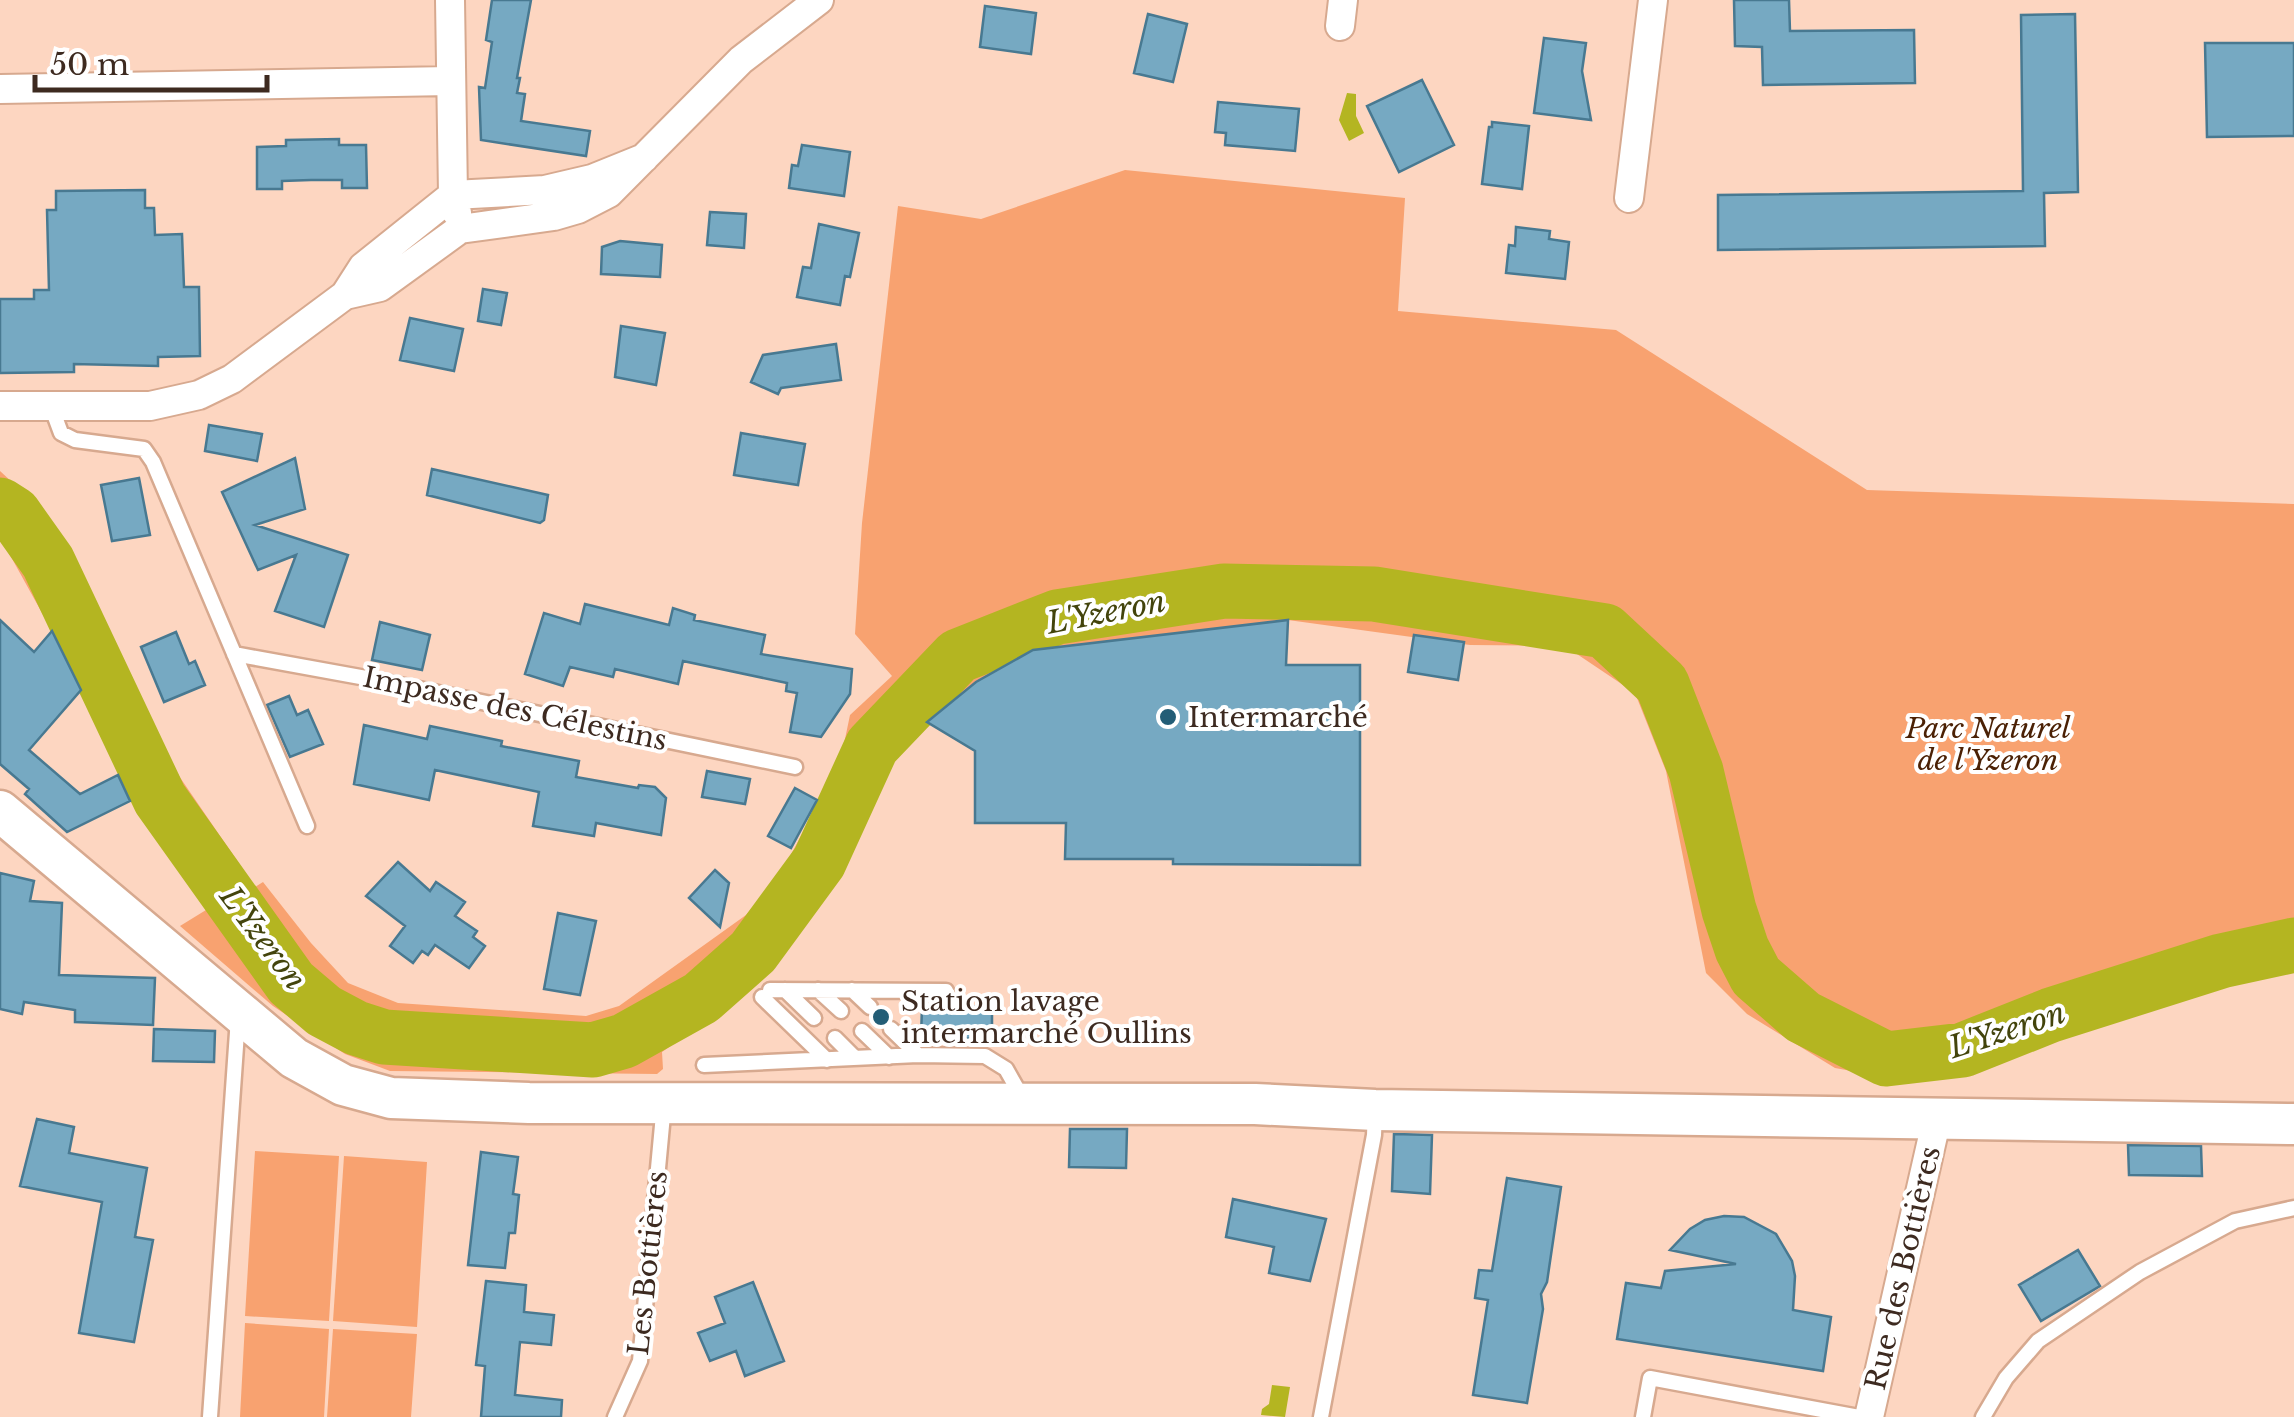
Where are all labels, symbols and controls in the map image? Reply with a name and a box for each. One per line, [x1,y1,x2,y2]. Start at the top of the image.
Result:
scale bar [35,30,268,92]
text: 50 m [50,46,129,83]
water label: L'Yzeron [1042,582,1169,642]
street label: Impasse des Célestins [360,660,670,758]
place label: Intermarché [1188,700,1368,735]
marker: Intermarché [1157,706,1179,728]
park label: Parc Naturel de l'Yzeron [1904,711,2071,778]
water label: L'Yzeron [211,878,314,997]
place label: Station lavage intermarché Oullins [901,984,1192,1051]
water label: L'Yzeron [1943,994,2070,1066]
marker: Station lavage intermarché Oullins [870,1006,892,1028]
street label: Rue des Bottières [1858,1143,1948,1393]
street label: Les Bottières [621,1169,675,1357]

